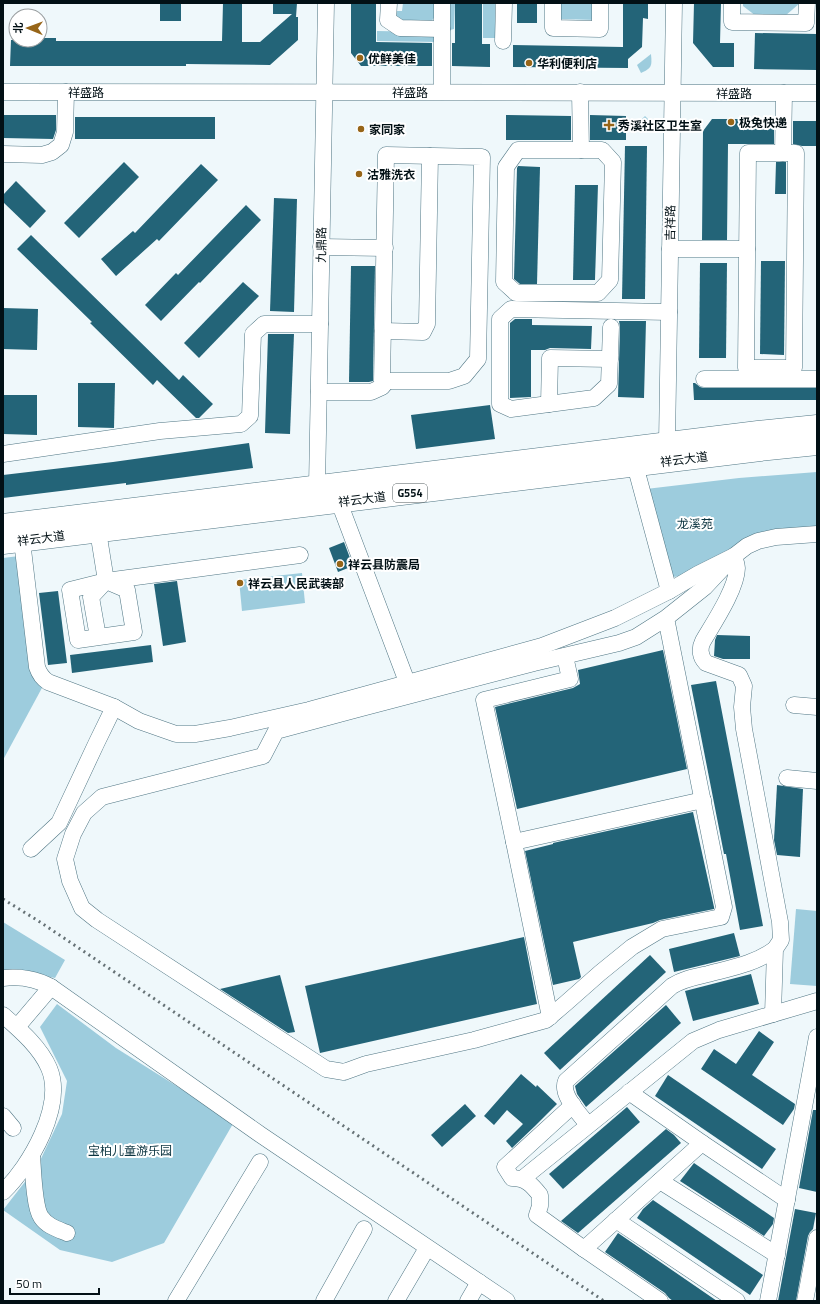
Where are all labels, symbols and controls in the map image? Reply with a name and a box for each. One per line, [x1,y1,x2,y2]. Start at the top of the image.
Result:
north arrow [8,8,48,48]
text: 北 [10,22,26,33]
place label: 优鲜美佳 [368,49,416,68]
marker: 优鲜美佳 [355,53,365,63]
place label: 华利便利店 [537,54,597,73]
marker: 华利便利店 [524,58,534,68]
street label: 祥盛路 [68,83,104,102]
street label: 祥盛路 [392,83,428,102]
street label: 祥盛路 [716,84,752,103]
place label: 极兔快递 [739,113,787,132]
place label: 秀溪社区卫生室 [618,116,702,135]
marker: 极兔快递 [726,117,736,127]
marker: 秀溪社区卫生室 [603,119,615,131]
place label: 家同家 [369,120,405,139]
marker: 家同家 [356,124,366,134]
place label: 沽雅洗衣 [367,165,415,184]
marker: 沽雅洗衣 [354,169,364,179]
street label: 吉祥路 [660,205,680,241]
street label: 九鼎路 [311,227,331,263]
street label: 祥云大道 [659,447,709,471]
road number: G554 [393,484,427,502]
street label: 祥云大道 [337,487,387,511]
park label: 龙溪苑 [677,514,713,533]
street label: 祥云大道 [16,526,66,550]
place label: 祥云县防震局 [348,555,420,574]
marker: 祥云县防震局 [335,559,345,569]
place label: 祥云县人民武装部 [248,574,344,593]
marker: 祥云县人民武装部 [235,578,245,588]
park label: 宝柏儿童游乐园 [88,1141,172,1160]
scale bar [10,1270,99,1296]
text: 50 m [16,1274,42,1293]

